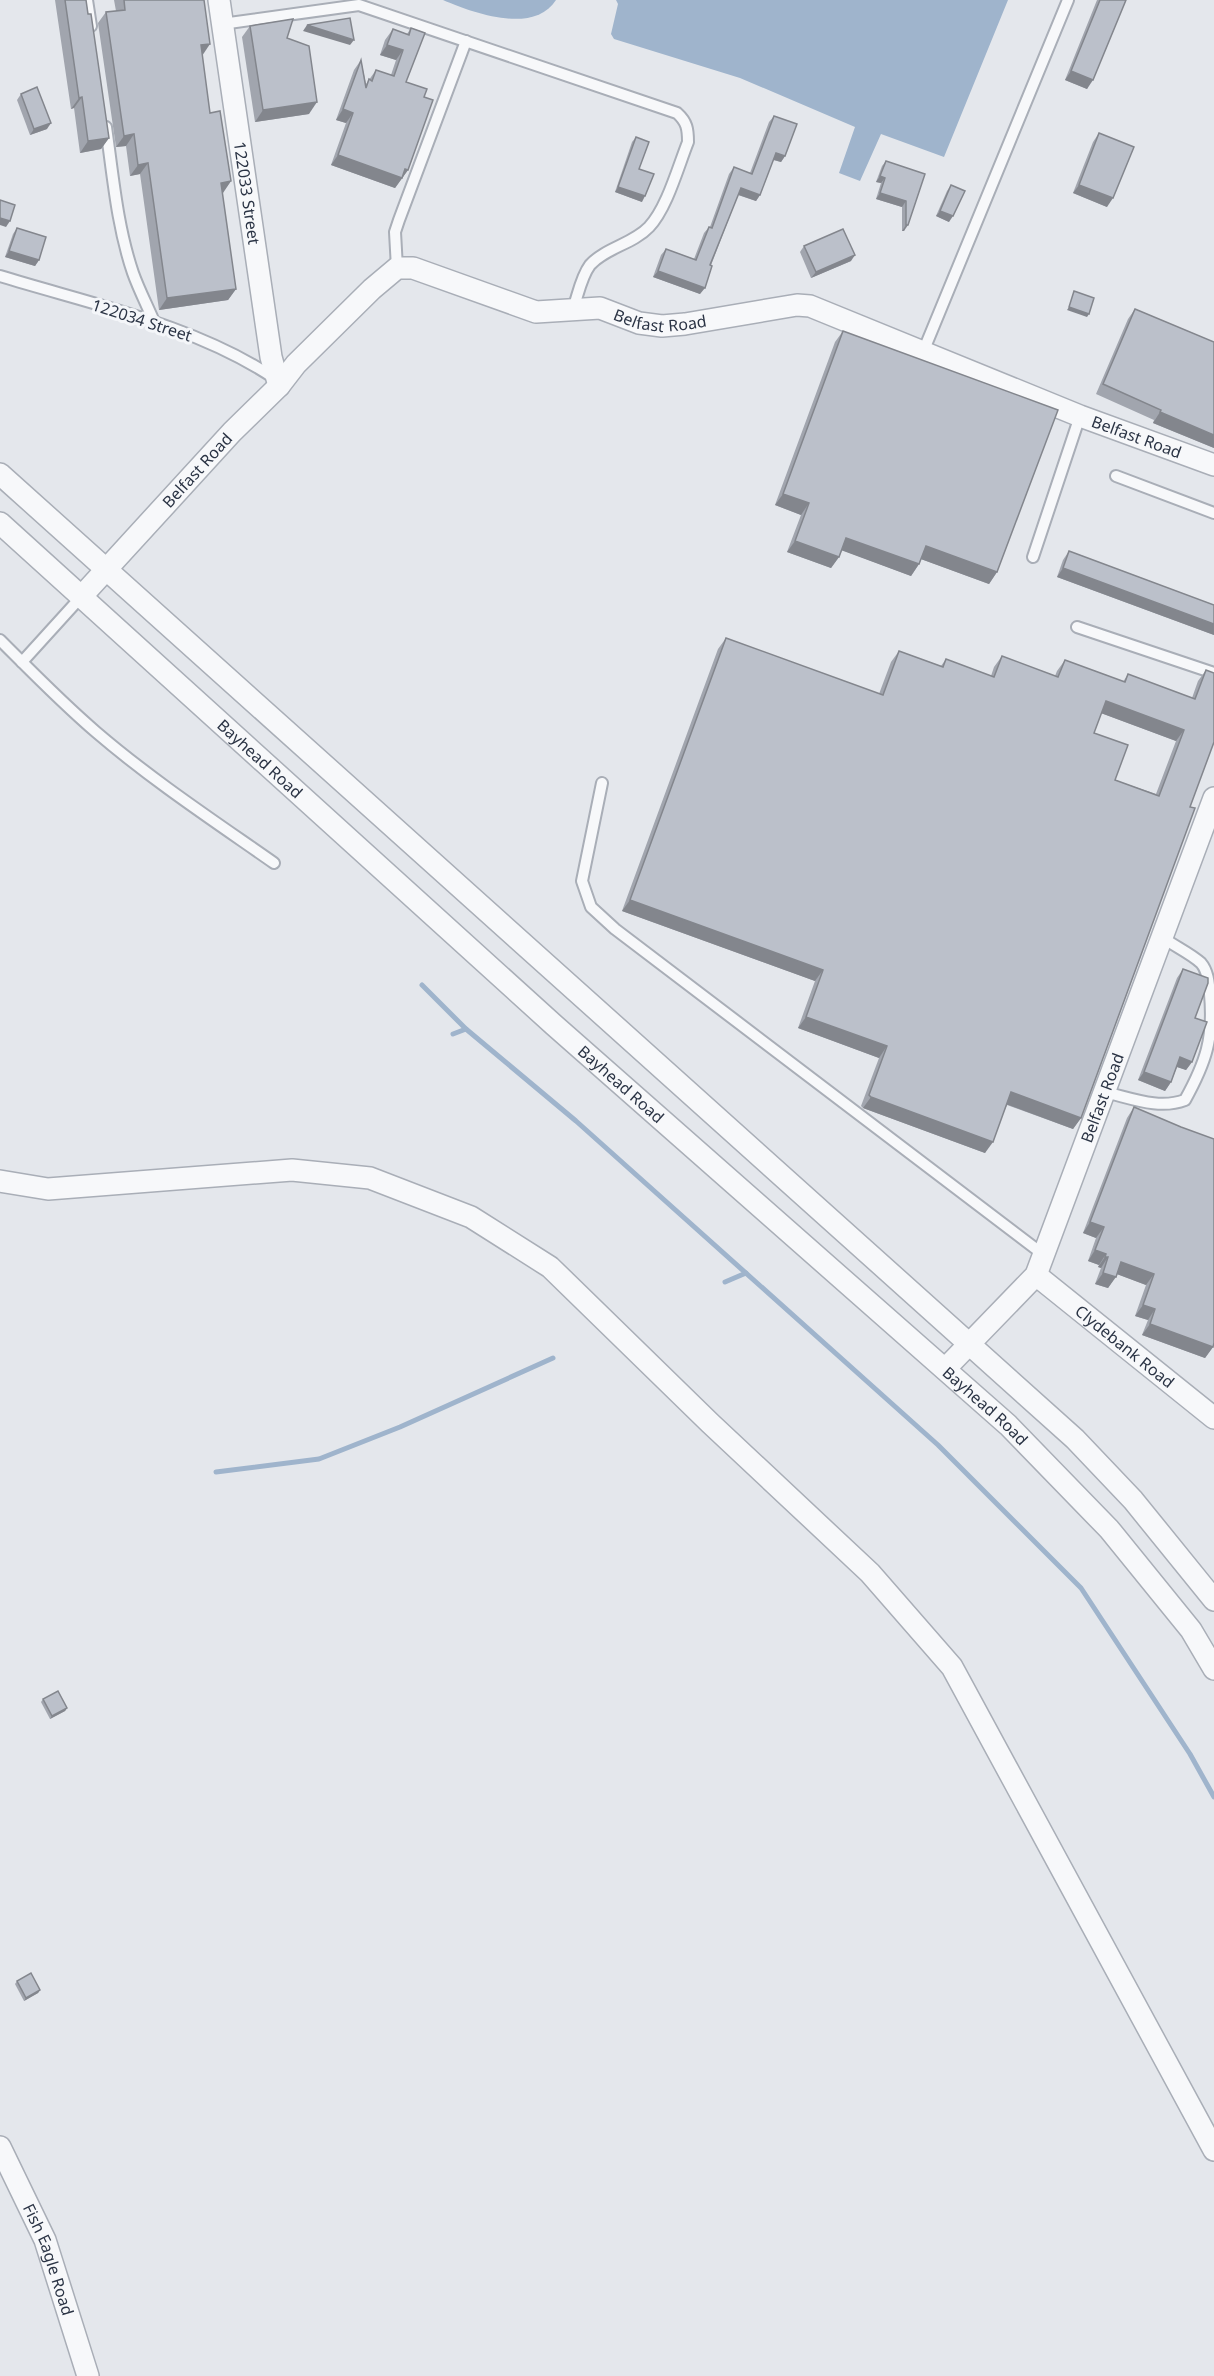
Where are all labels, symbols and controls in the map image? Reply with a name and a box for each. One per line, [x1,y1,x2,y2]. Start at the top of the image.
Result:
street label: 122033 Street [229,140,266,246]
street label: 122034 Street [89,294,195,347]
street label: Belfast Road [611,303,708,337]
street label: Belfast Road [1089,410,1185,463]
street label: Belfast Road [157,428,237,512]
street label: Bayhead Road [213,714,307,803]
street label: Bayhead Road [573,1040,669,1128]
street label: Belfast Road [1075,1050,1129,1146]
street label: Clydebank Road [1071,1300,1179,1393]
street label: Bayhead Road [938,1361,1033,1450]
street label: Fish Eagle Road [18,2200,79,2318]

